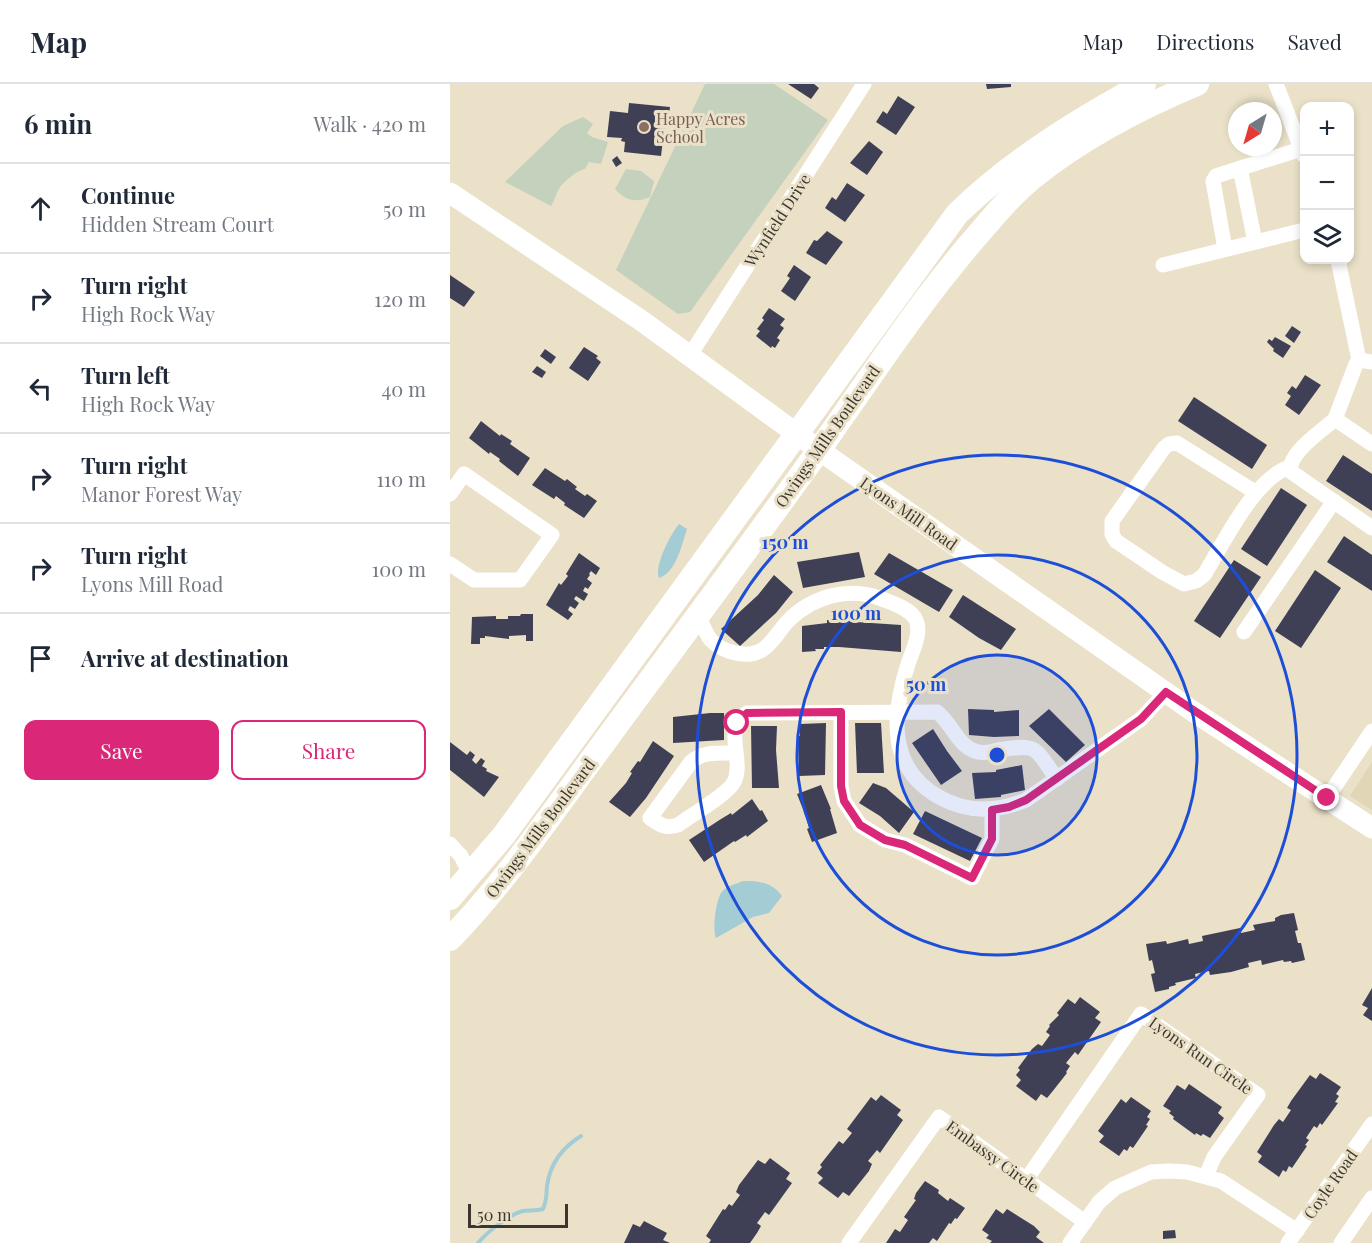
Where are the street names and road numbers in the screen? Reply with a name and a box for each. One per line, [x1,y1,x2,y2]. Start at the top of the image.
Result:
street label: Wynfield Drive [739,170,815,271]
street label: Owings Mills Boulevard [770,361,884,511]
street label: Lyons Mill Road [856,472,962,554]
street label: Owings Mills Boulevard [481,754,599,902]
street label: Lyons Run Circle [1145,1011,1257,1099]
street label: Embassy Circle [942,1115,1044,1197]
street label: Coyle Road [1298,1145,1362,1223]

